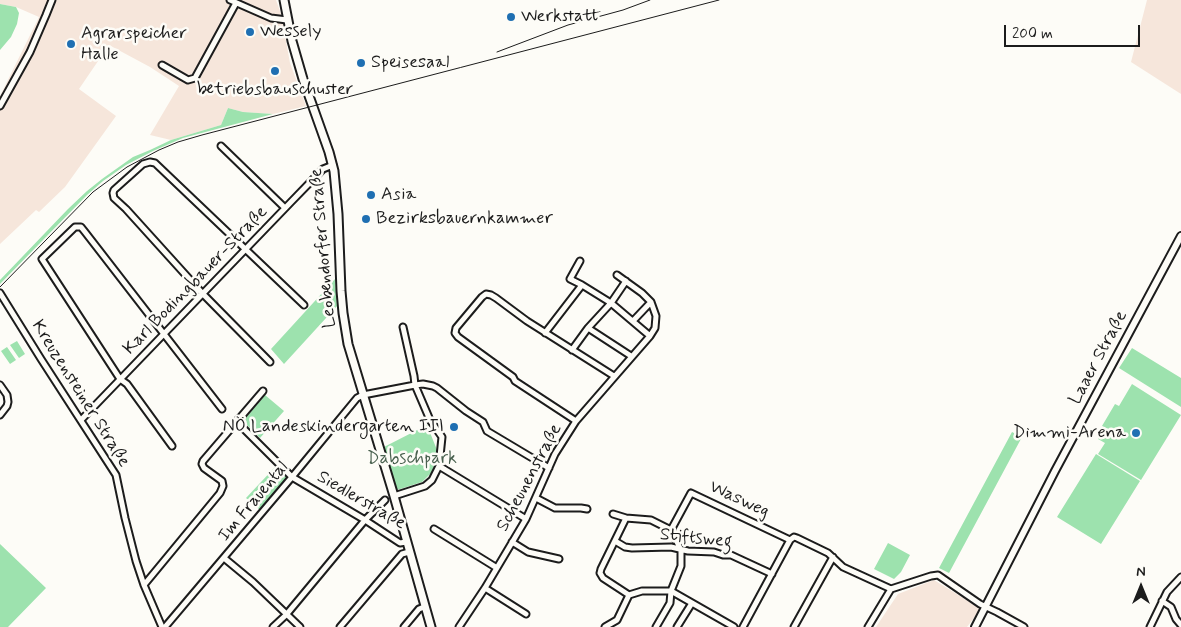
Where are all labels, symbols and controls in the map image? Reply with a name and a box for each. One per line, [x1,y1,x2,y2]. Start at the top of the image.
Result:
place label: Werkstatt [521,6,601,28]
marker: Werkstatt [505,11,517,23]
scale bar [1006,15,1142,47]
place label: Wessely [260,21,321,43]
place label: Agrarspeicher Halle [81,23,187,66]
text: 200 m [1012,24,1053,44]
marker: Wessely [244,26,256,38]
marker: Agrarspeicher Halle [65,38,77,50]
place label: Speisesaal [371,52,449,74]
marker: Speisesaal [355,57,367,69]
marker: betriebsbauschuster [269,65,281,77]
place label: betriebsbauschuster [197,79,353,101]
street label: Leobendorfer Straße [306,167,342,329]
place label: Asia [381,184,416,206]
marker: Asia [365,189,377,201]
street label: Karl Bodingbauer-Straße [119,202,273,360]
place label: Bezirksbauernkammer [376,208,553,230]
marker: Bezirksbauernkammer [360,213,372,225]
street label: Laaer Straße [1065,307,1133,409]
street label: Kreuzensteiner Straße [26,317,134,471]
place label: NÖ Landeskindergarten III [223,416,444,438]
street label: Scheunenstraße [493,420,567,536]
marker: NÖ Landeskindergarten III [448,421,460,433]
place label: Dimmi-Arena [1013,422,1126,444]
marker: Dimmi-Arena [1130,427,1142,439]
park label: Dabschpark [367,448,457,470]
street label: Im Frauental [214,458,294,546]
street label: Siedlerstraße [313,467,409,535]
street label: Wasweg [706,477,772,523]
street label: Stiftsweg [659,524,733,554]
north arrow [1116,562,1166,612]
text: N [1136,563,1146,581]

